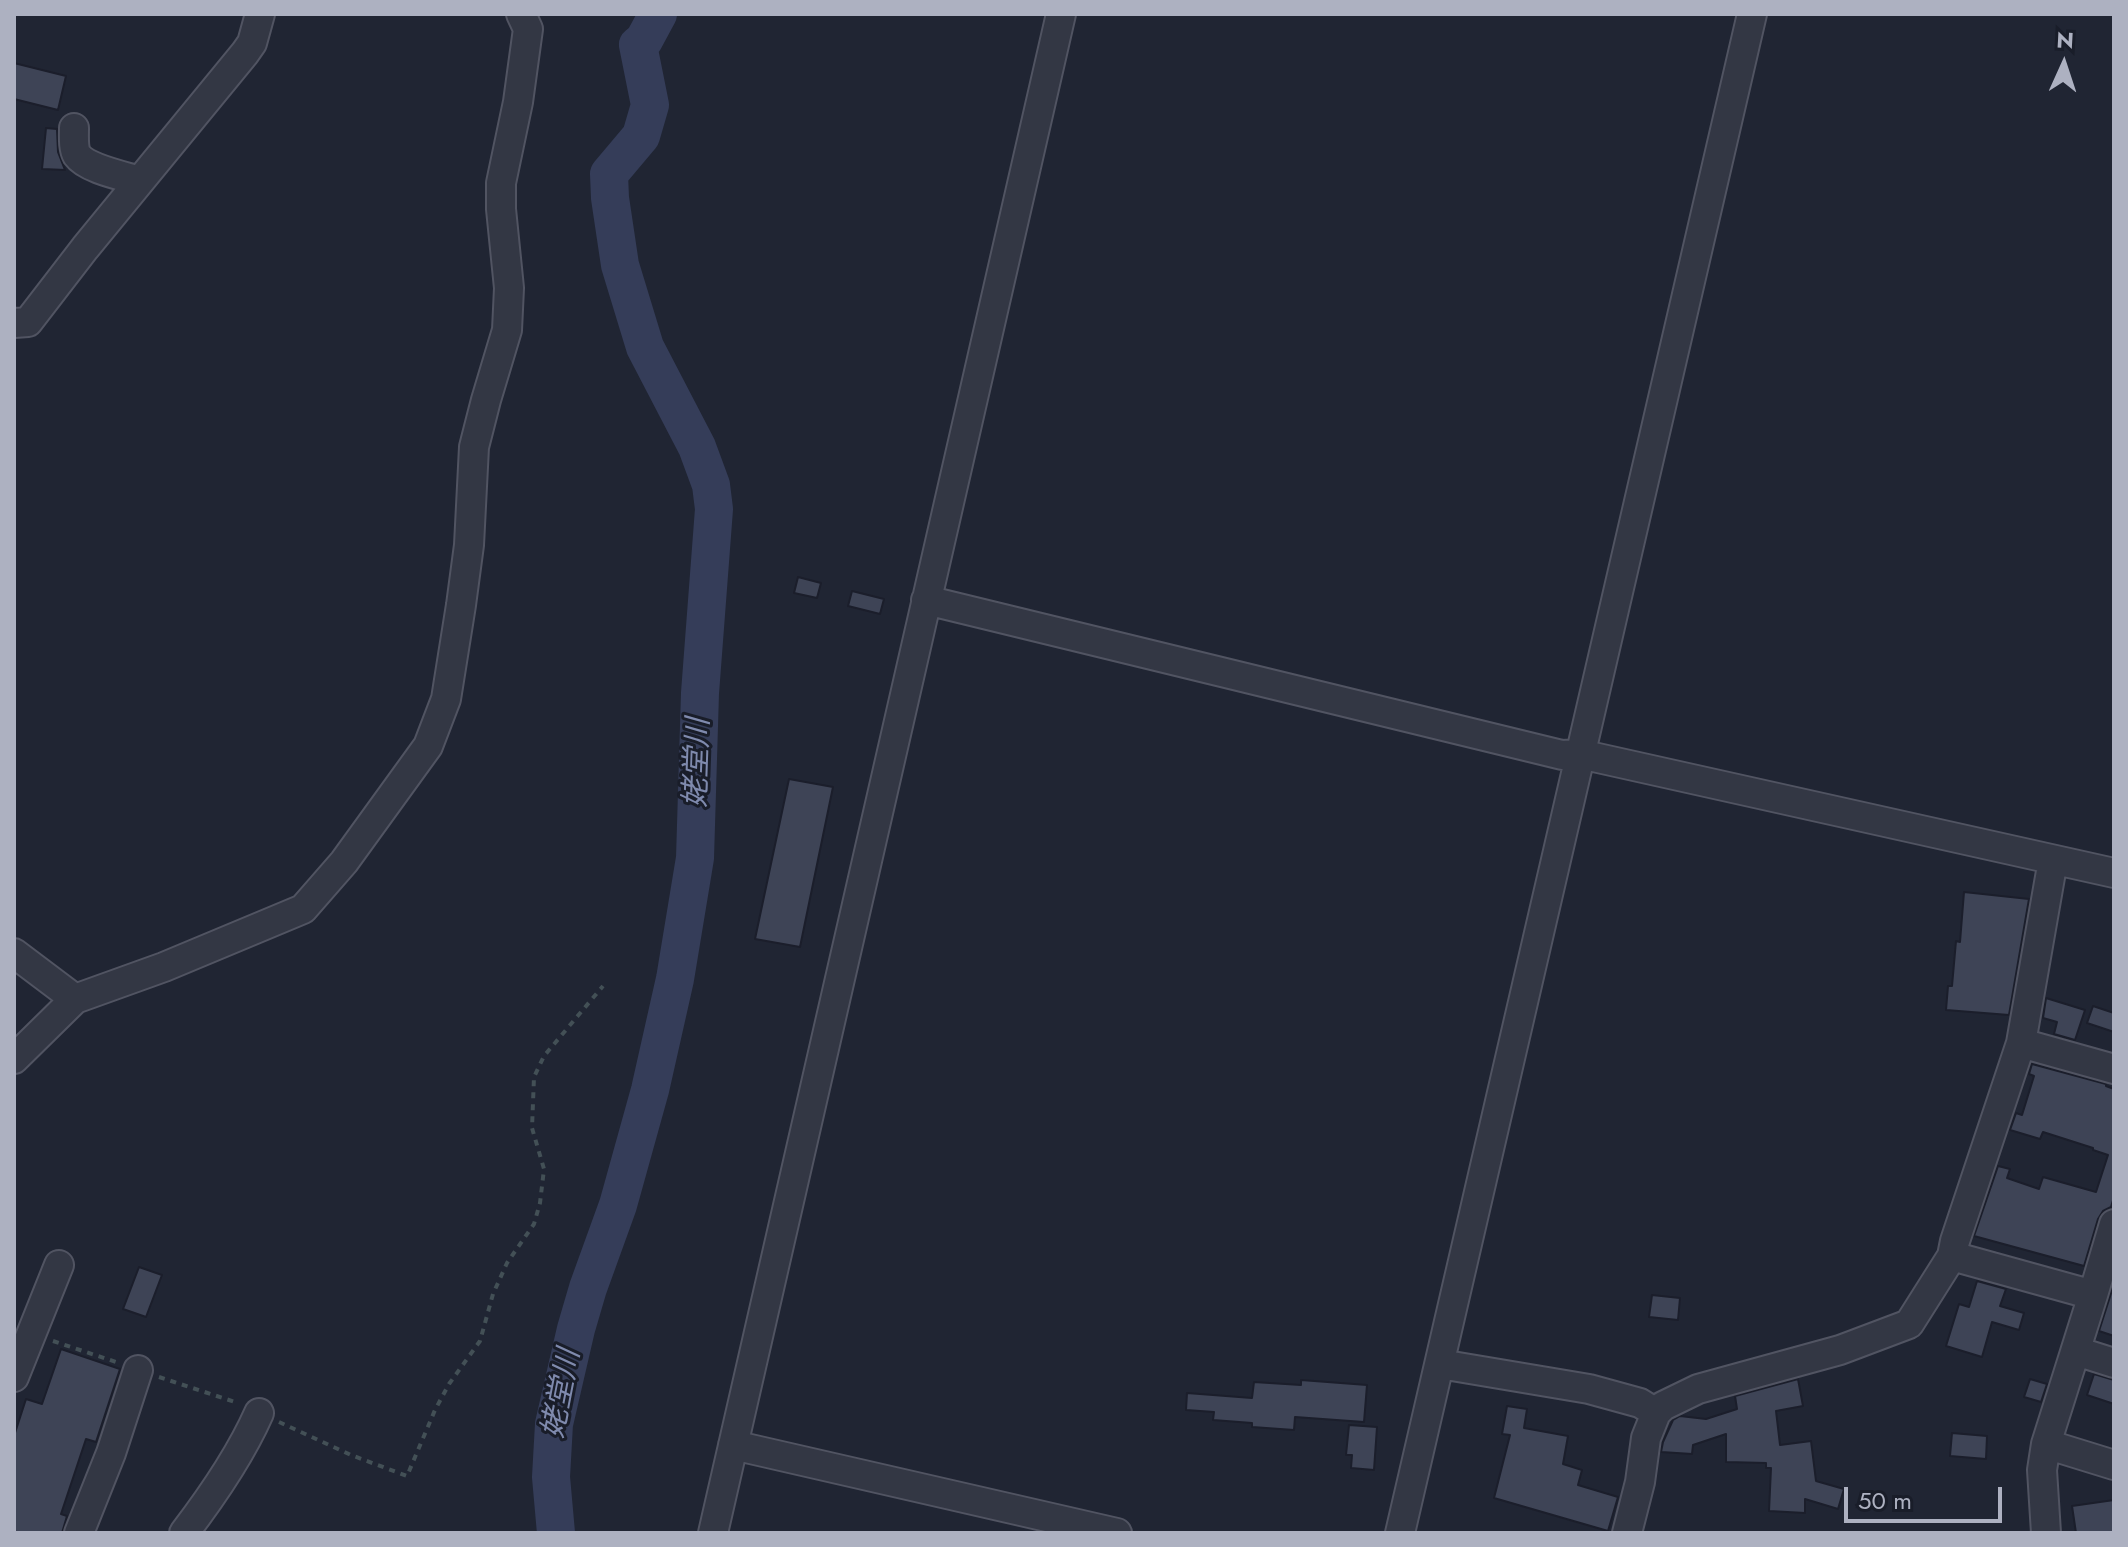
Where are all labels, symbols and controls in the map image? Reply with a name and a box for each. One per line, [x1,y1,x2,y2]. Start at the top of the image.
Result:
north arrow [2024,24,2104,104]
text: N [2056,24,2075,56]
water label: 姥堂川 [679,717,719,809]
water label: 姥堂川 [537,1346,589,1442]
scale bar [1848,1471,2006,1521]
text: 50 m [1858,1483,1912,1518]

